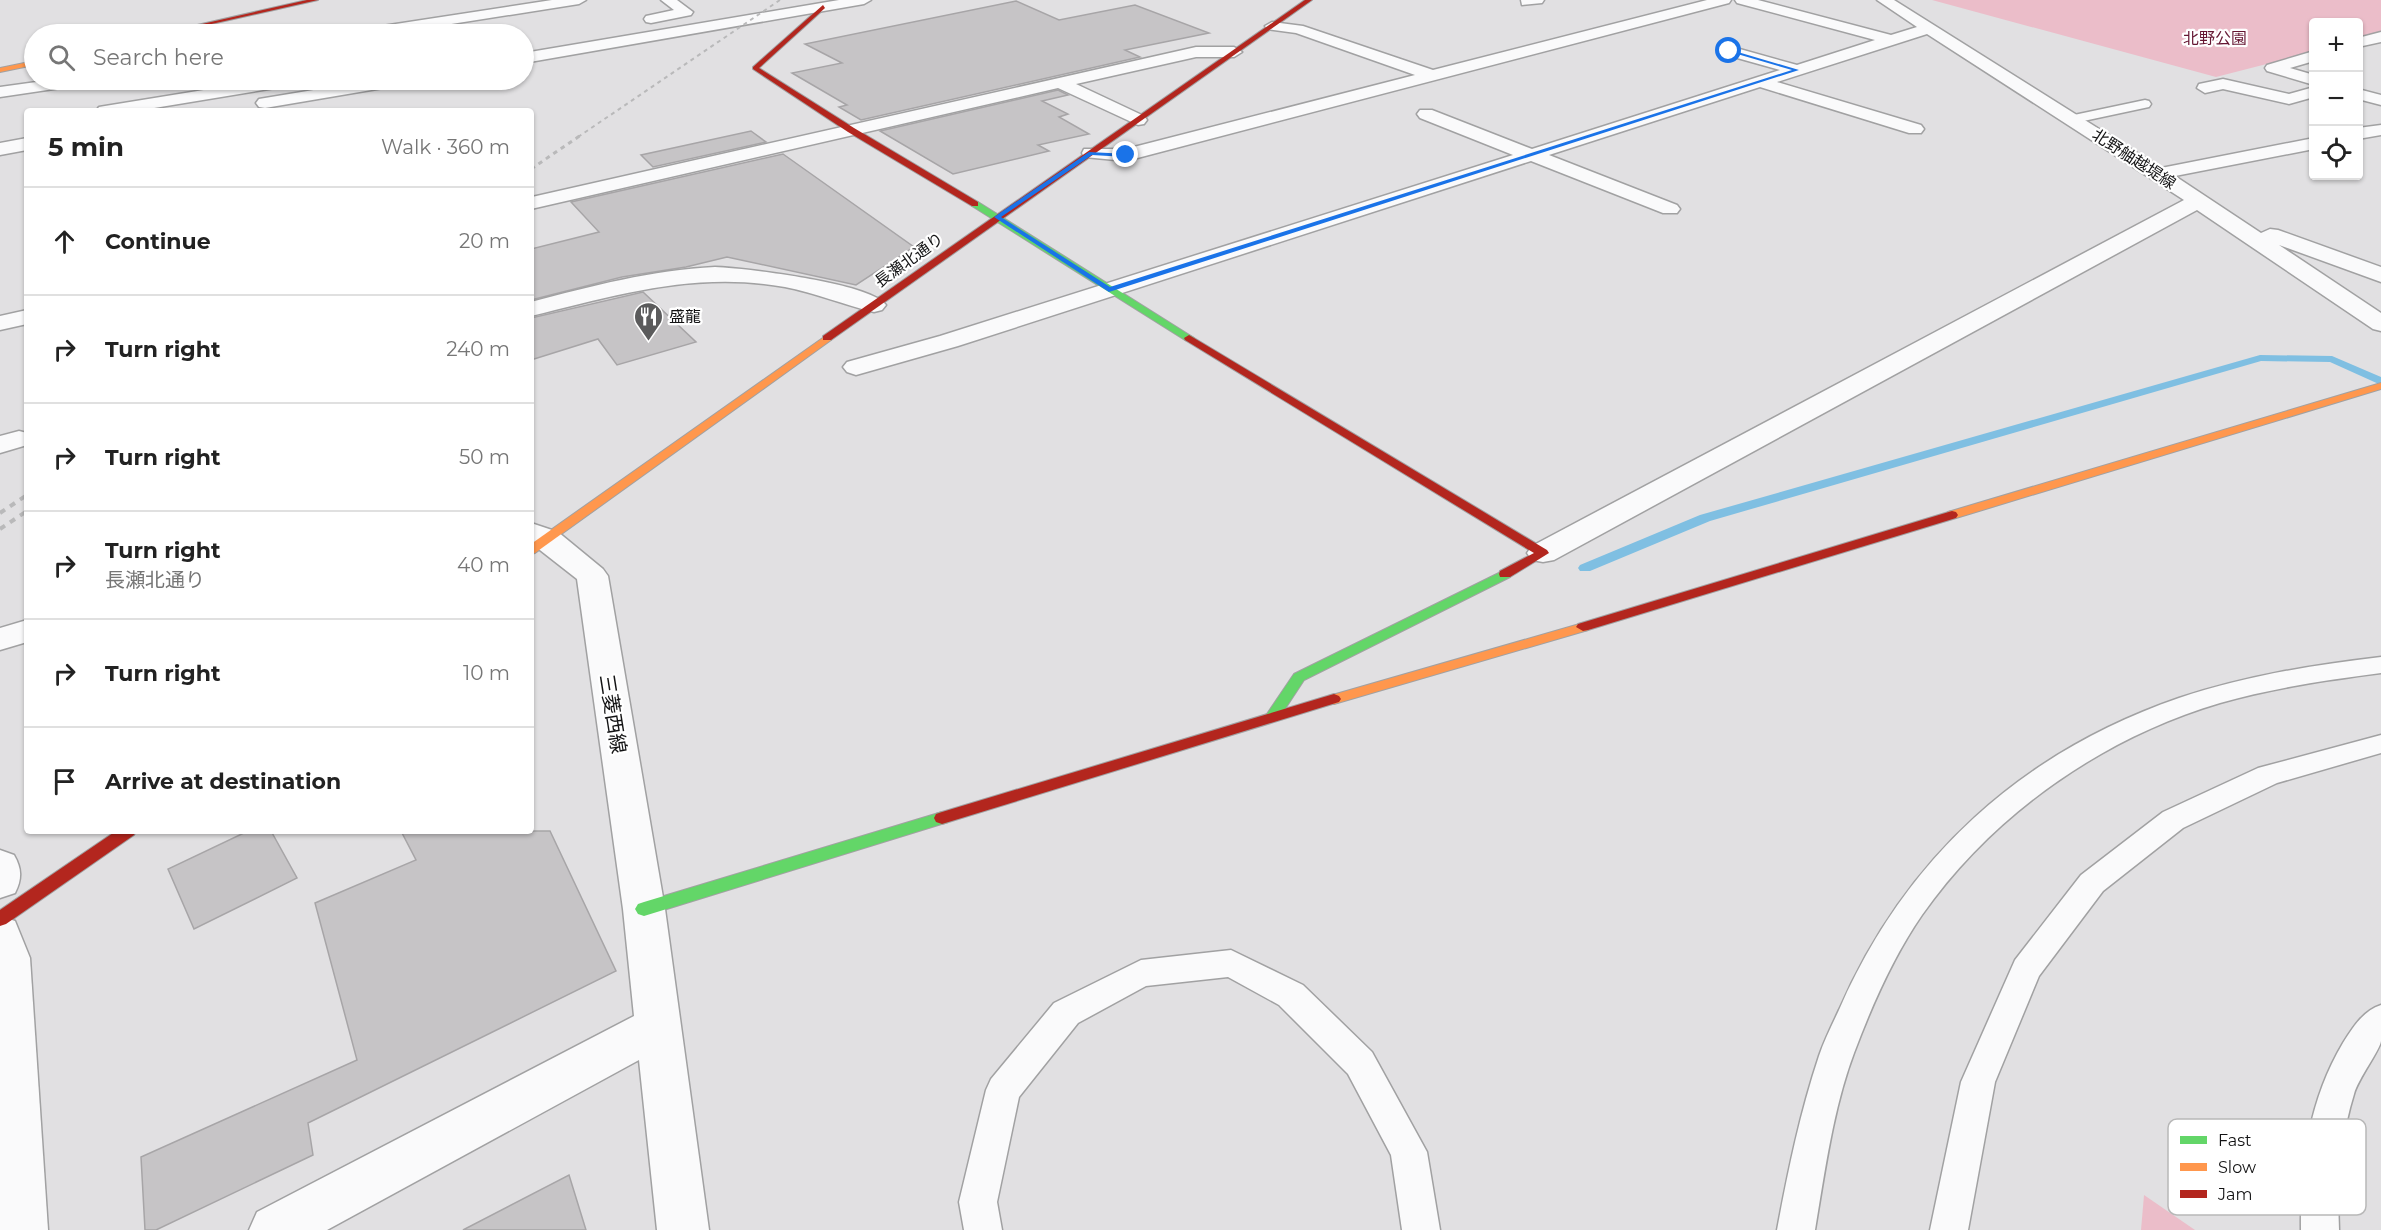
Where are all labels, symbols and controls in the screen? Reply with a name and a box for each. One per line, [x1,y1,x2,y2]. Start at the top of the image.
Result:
map controls [2309,18,2363,180]
button: + [2309,18,2363,72]
search box [24,24,534,90]
park label: 北野公園 [2183,29,2247,48]
route start [1715,37,1741,63]
icon: search [45,41,78,74]
text: Search here [93,44,224,71]
button: − [2309,72,2363,126]
street label: 北野舳越堤線 [2089,125,2179,193]
button: locate [2309,126,2363,180]
text: 5 min [48,131,124,163]
text: Walk · 360 m [381,135,510,159]
route end [1112,141,1138,167]
icon: ahead [48,225,81,258]
text: Continue [105,228,211,255]
text: 20 m [459,229,510,253]
street label: 長瀬北通り [871,229,947,291]
restaurant icon: 盛龍 [632,300,664,342]
place label: 盛龍 [669,307,701,326]
icon: right [48,333,81,366]
text: Turn right [105,336,220,363]
text: 240 m [446,337,510,361]
icon: right [48,441,81,474]
text: Turn right [105,444,220,471]
text: 50 m [459,445,510,469]
text: Turn right [105,537,220,564]
icon: right [48,549,81,582]
text: 40 m [457,553,510,577]
text: 長瀬北通り [105,568,205,592]
icon: right [48,657,81,690]
text: Turn right [105,660,220,687]
text: 10 m [463,661,510,685]
street label: 三菱西線 [595,673,631,755]
icon: arrive [48,765,81,798]
text: Arrive at destination [105,768,341,795]
legend [2168,1119,2366,1215]
text: Fast [2218,1131,2252,1150]
text: Slow [2218,1158,2256,1177]
text: Jam [2217,1185,2252,1204]

